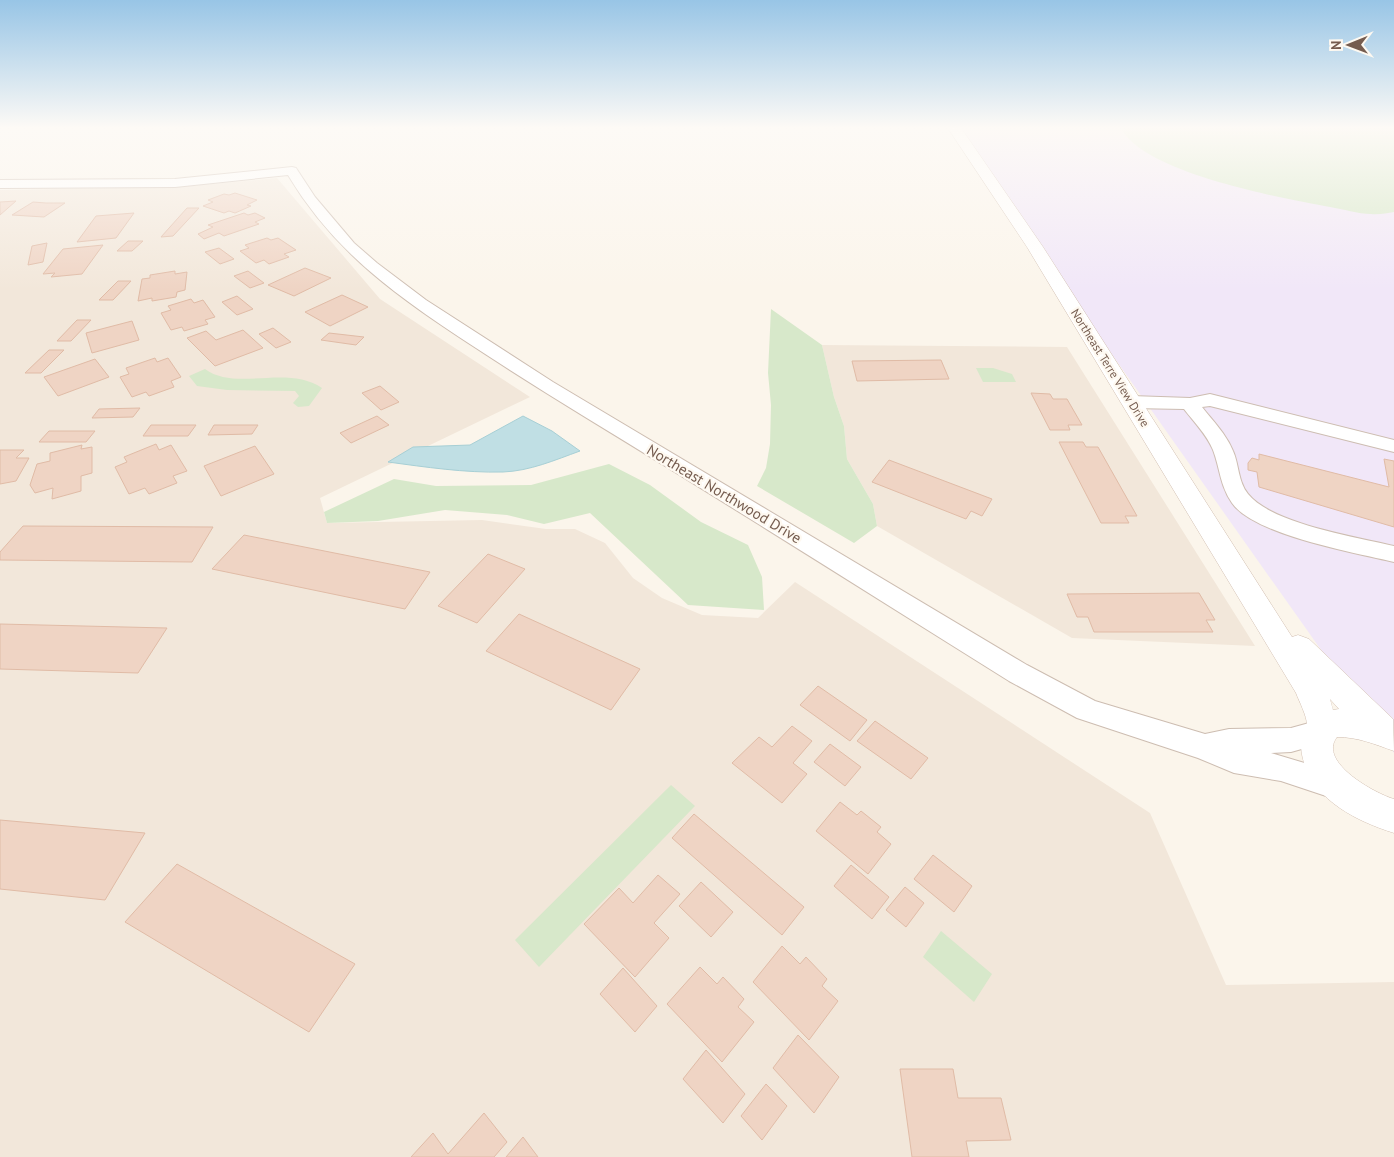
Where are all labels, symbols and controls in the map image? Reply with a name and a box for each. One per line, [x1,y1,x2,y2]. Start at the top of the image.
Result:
north arrow [1324,20,1374,70]
text: N [1327,40,1345,50]
street label: Northeast Terre View Drive [1068,306,1153,430]
street label: Northeast Northwood Drive [643,440,805,547]

